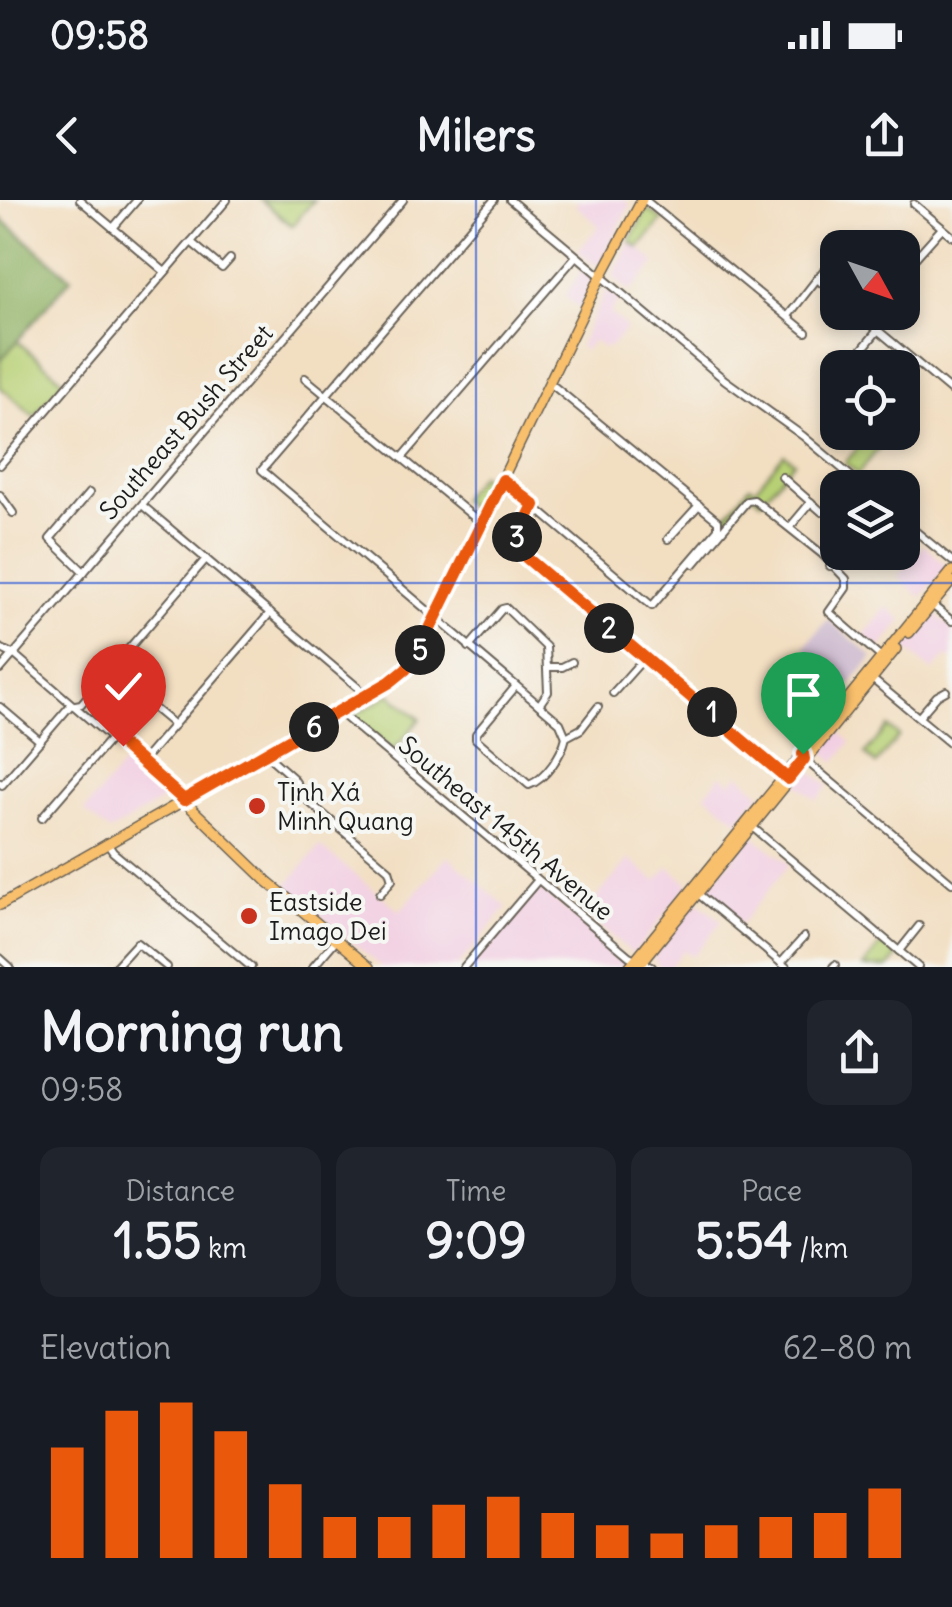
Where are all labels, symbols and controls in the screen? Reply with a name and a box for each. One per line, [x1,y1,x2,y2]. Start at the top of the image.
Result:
text: 09:58 [50,12,149,59]
text: Milers [416,107,536,163]
icon: back [40,108,95,163]
icon: share [857,108,912,163]
north arrow [820,230,920,330]
map controls [820,230,920,570]
street label: Southeast Bush Street [92,318,280,526]
button: locate [820,350,920,450]
button: layers [820,470,920,570]
pin: 3 [492,512,542,562]
text: 3 [509,519,525,555]
pin: 2 [584,603,634,653]
text: 2 [601,610,617,646]
pin: 5 [395,625,445,675]
text: 5 [412,632,428,668]
pin [81,644,166,747]
pin [761,652,846,755]
icon: check [96,659,151,714]
icon: arrive [776,667,831,722]
pin: 1 [687,687,737,737]
text: 1 [706,694,718,730]
pin: 6 [289,702,339,752]
text: 6 [306,709,322,745]
street label: Southeast 145th Avenue [392,729,620,927]
place label: Tịnh Xá Minh Quang [277,776,414,837]
marker: Tịnh Xá Minh Quang [246,795,268,817]
place label: Eastside Imago Dei [269,886,387,947]
marker: Eastside Imago Dei [238,905,260,927]
text: Morning run [40,997,344,1066]
button: share [807,1000,912,1105]
text: 09:58 [40,1069,124,1110]
text: Distance [126,1173,235,1209]
text: Time [446,1173,506,1209]
text: Pace [741,1173,802,1209]
text: 1.55 [114,1209,201,1272]
text: 9:09 [425,1209,527,1272]
text: 5:54 [695,1209,793,1272]
text: km [201,1230,247,1266]
text: /km [793,1230,848,1266]
text: Elevation [40,1327,171,1368]
text: 62–80 m [783,1327,912,1368]

